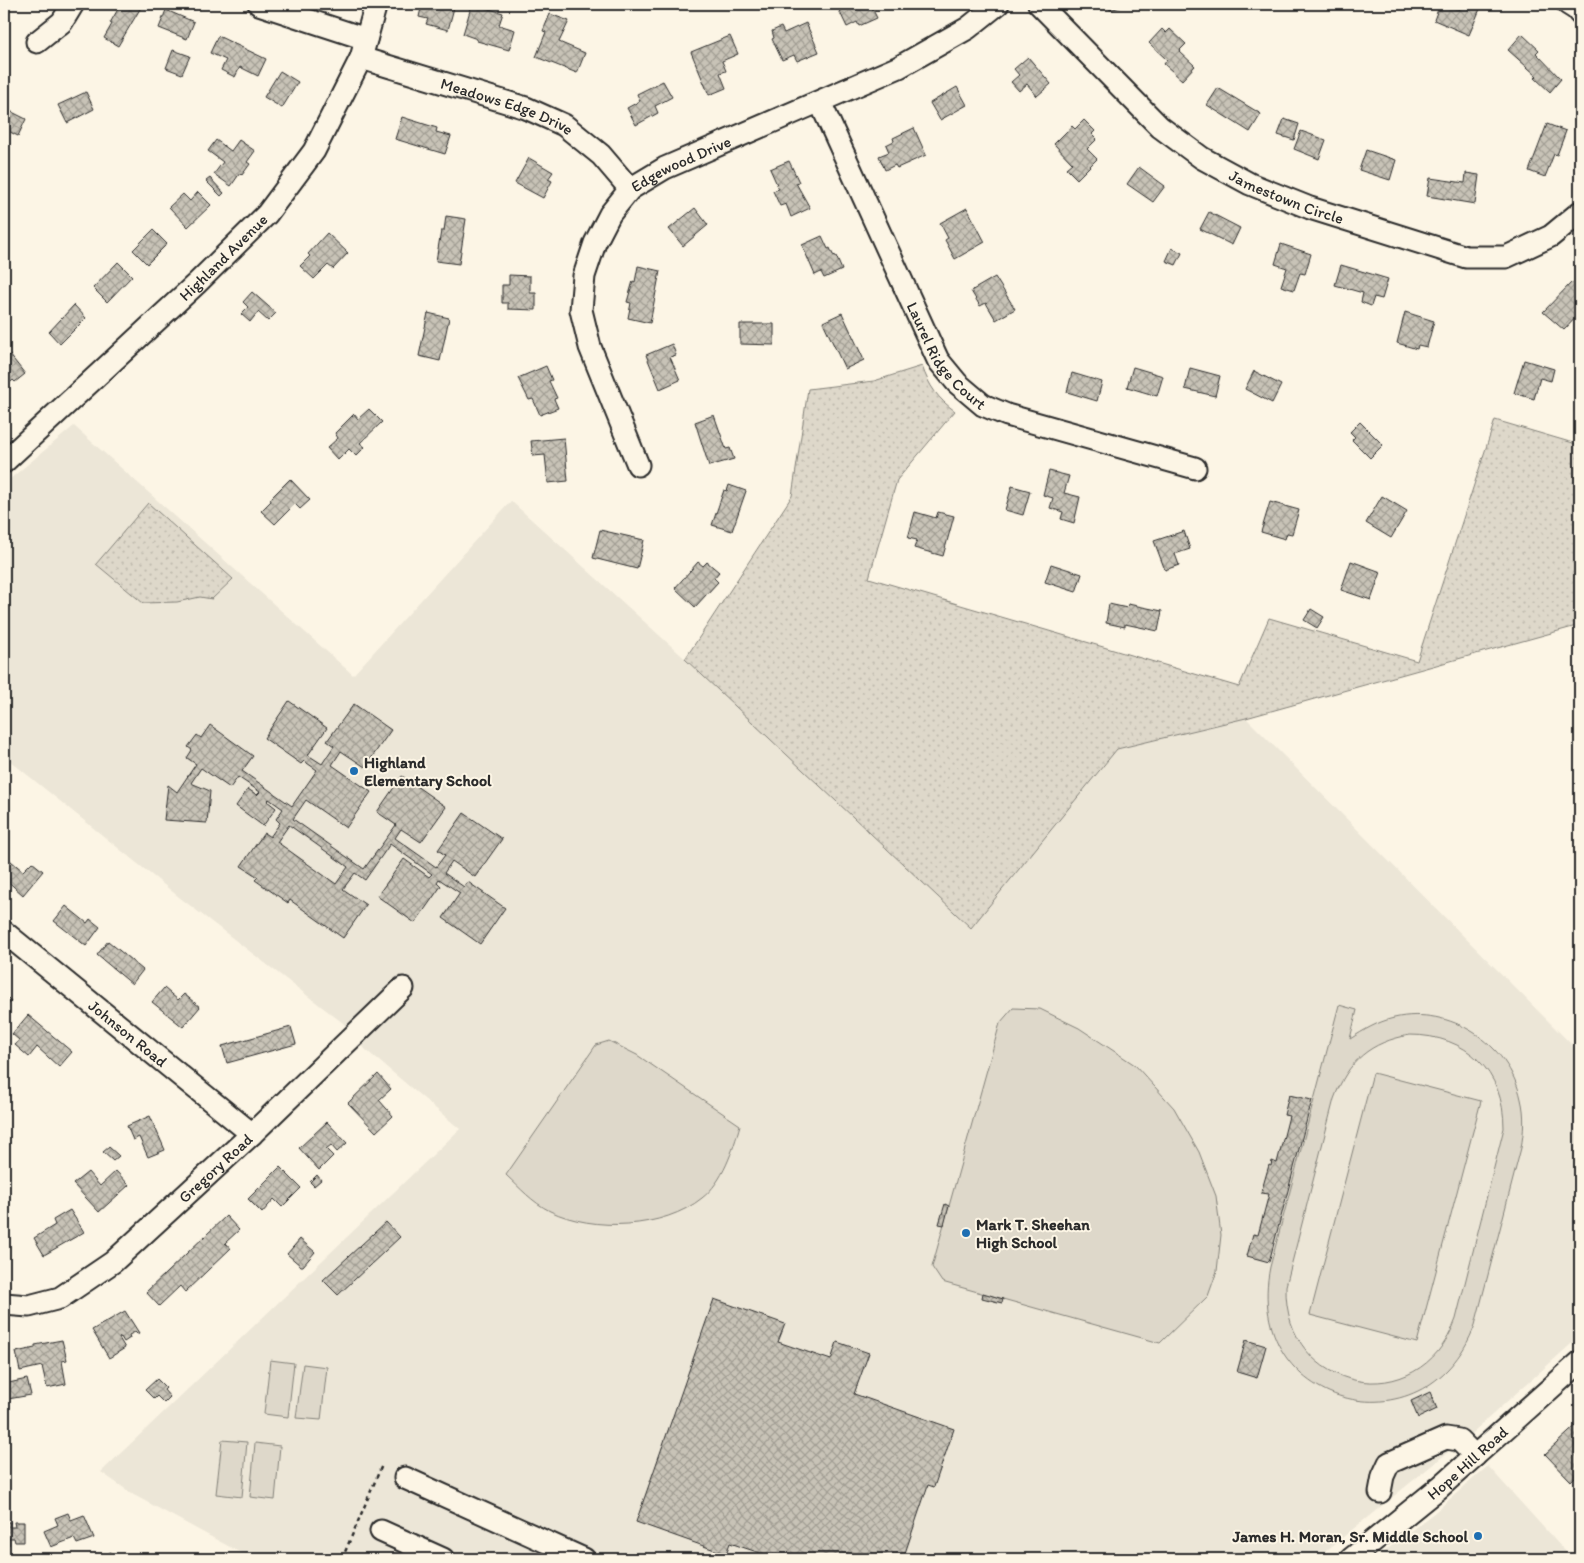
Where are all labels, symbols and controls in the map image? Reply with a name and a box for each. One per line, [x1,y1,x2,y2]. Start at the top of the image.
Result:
street label: Meadows Edge Drive [438,74,578,139]
street label: Edgewood Drive [628,132,734,196]
street label: Jamestown Circle [1226,166,1346,228]
street label: Highland Avenue [175,210,272,305]
street label: Laurel Ridge Court [903,299,990,414]
place label: Highland Elementary School [364,753,492,791]
marker: Highland Elementary School [348,765,360,777]
street label: Johnson Road [85,996,171,1071]
street label: Gregory Road [175,1129,257,1207]
place label: Mark T. Sheehan High School [976,1215,1090,1253]
marker: Mark T. Sheehan High School [960,1227,972,1239]
street label: Hope Hill Road [1423,1422,1512,1504]
place label: James H. Moran, Sr. Middle School [1231,1527,1468,1546]
marker: James H. Moran, Sr. Middle School [1472,1530,1484,1542]

